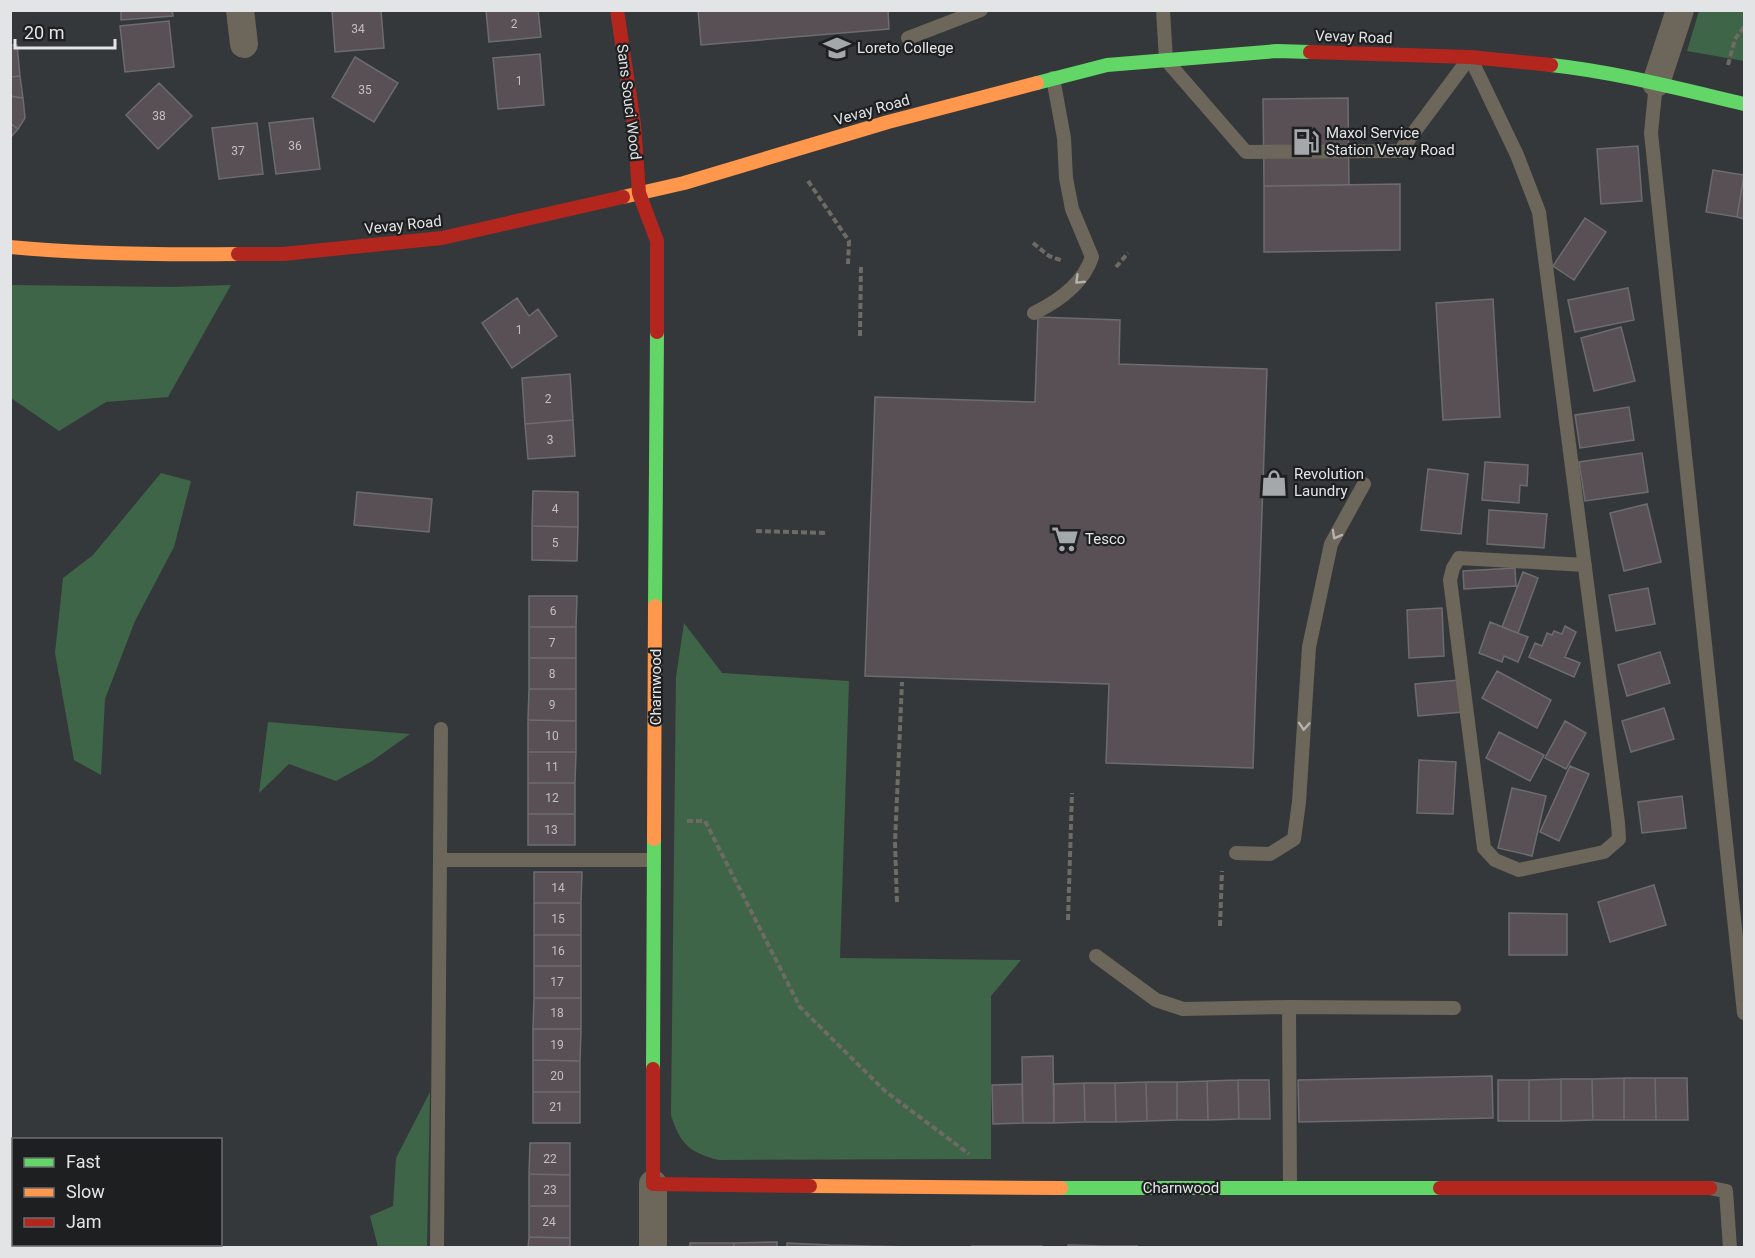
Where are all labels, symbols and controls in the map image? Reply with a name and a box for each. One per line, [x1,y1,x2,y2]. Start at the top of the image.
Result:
scale bar [15,12,116,50]
house number: 2 [511,17,518,31]
text: 20 m [24,22,64,43]
house number: 34 [351,22,365,36]
street label: Vevay Road [1315,27,1393,47]
school or university icon: Loreto College [822,33,852,63]
place label: Loreto College [857,39,954,57]
street label: Sans Souci Wood [613,43,645,161]
house number: 1 [516,74,522,88]
house number: 35 [358,83,372,97]
street label: Vevay Road [832,91,912,129]
house number: 38 [152,109,166,123]
place label: Maxol Service Station Vevay Road [1326,124,1455,159]
fuel station icon: Maxol Service Station Vevay Road [1291,127,1321,157]
house number: 36 [288,139,302,153]
house number: 37 [231,144,245,158]
street label: Vevay Road [364,212,442,238]
one-way arrow [1075,273,1086,284]
house number: 1 [516,323,522,337]
house number: 2 [545,392,552,406]
house number: 3 [547,433,553,447]
place label: Revolution Laundry [1294,465,1364,500]
shop icon: Revolution Laundry [1259,468,1289,498]
house number: 4 [552,502,559,516]
supermarket icon: Tesco [1050,524,1080,554]
one-way arrow [1332,529,1343,539]
place label: Tesco [1085,530,1125,548]
house number: 5 [552,536,559,550]
house number: 6 [550,604,557,618]
house number: 7 [549,636,556,650]
street label: Charnwood [647,649,665,725]
house number: 8 [549,667,556,681]
house number: 9 [549,698,555,712]
one-way arrow [1298,722,1311,731]
house number: 10 [545,729,559,743]
house number: 11 [545,760,559,774]
house number: 12 [545,791,559,805]
house number: 13 [544,823,558,837]
house number: 14 [551,881,565,895]
house number: 15 [551,912,565,926]
house number: 16 [551,944,565,958]
house number: 17 [550,975,564,989]
house number: 18 [550,1006,564,1020]
house number: 19 [550,1038,564,1052]
house number: 20 [550,1069,564,1083]
house number: 21 [549,1100,563,1114]
legend [12,1138,222,1246]
text: Fast [66,1151,101,1172]
house number: 22 [543,1152,557,1166]
street label: Charnwood [1143,1179,1219,1197]
text: Slow [66,1181,105,1202]
house number: 23 [543,1183,557,1197]
text: Jam [66,1211,102,1232]
house number: 24 [542,1215,556,1229]

